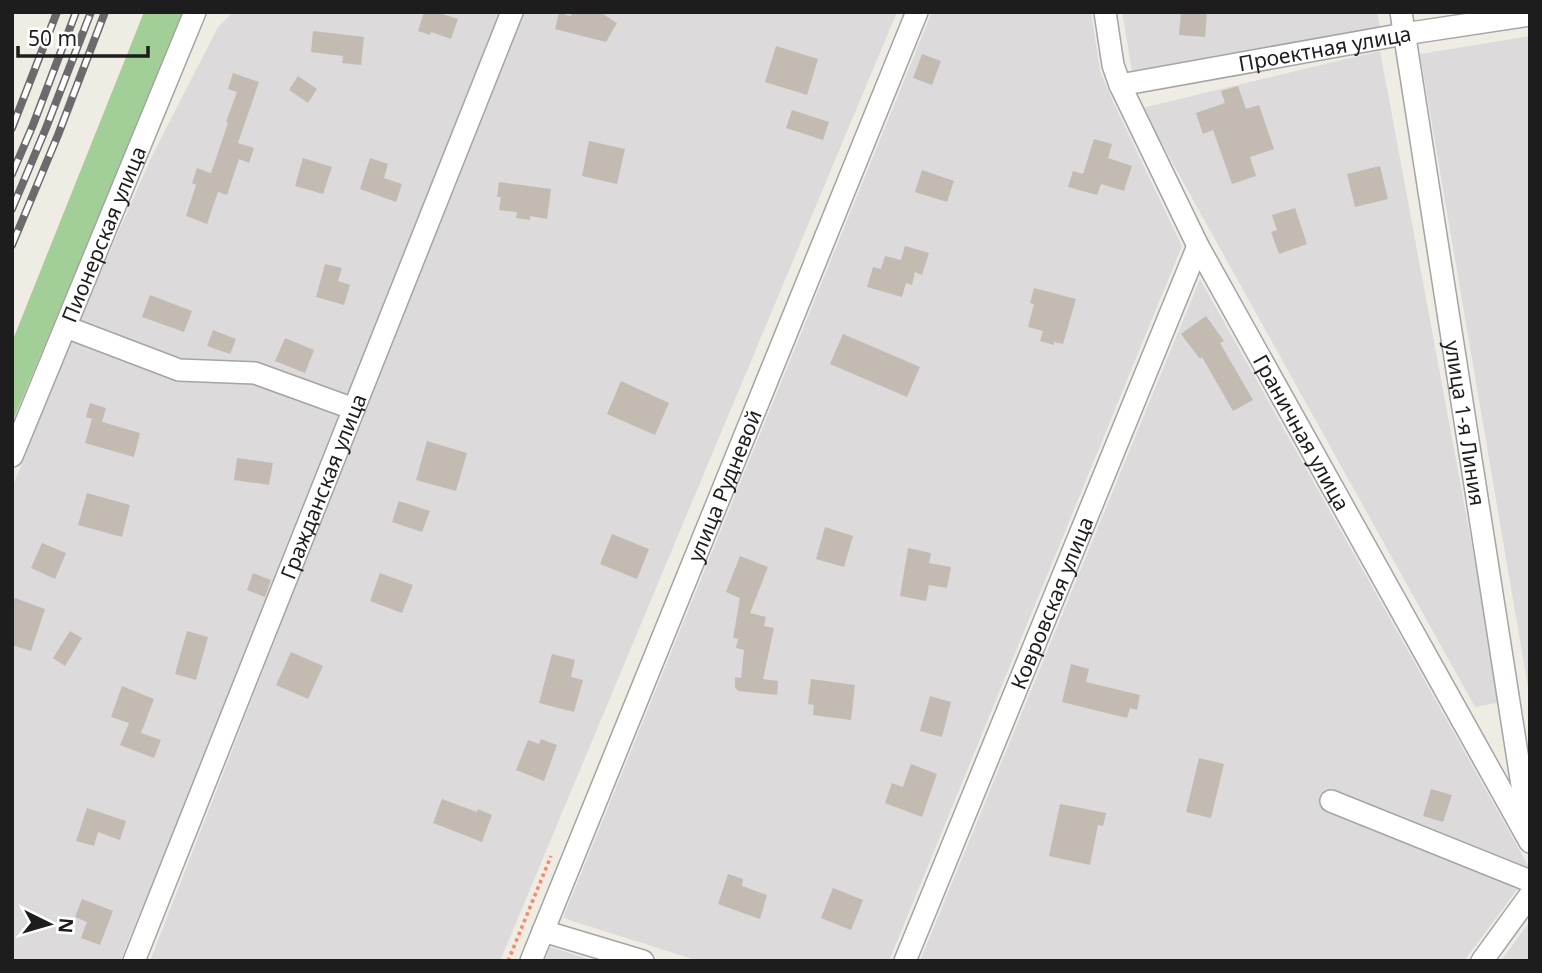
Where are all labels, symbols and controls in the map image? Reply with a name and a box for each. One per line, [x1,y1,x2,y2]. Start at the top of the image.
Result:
scale bar [18,14,147,58]
street label: Проектная улица [1236,19,1413,77]
text: 50 m [28,24,77,52]
street label: Пионерская улица [55,142,152,326]
street label: улица 1-я Линия [1439,338,1492,508]
street label: Граничная улица [1247,349,1357,515]
street label: Гражданская улица [274,389,373,583]
street label: улица Рудневой [681,405,768,566]
street label: Ковровская улица [1004,512,1100,693]
north arrow [14,889,84,959]
text: N [52,917,80,934]

